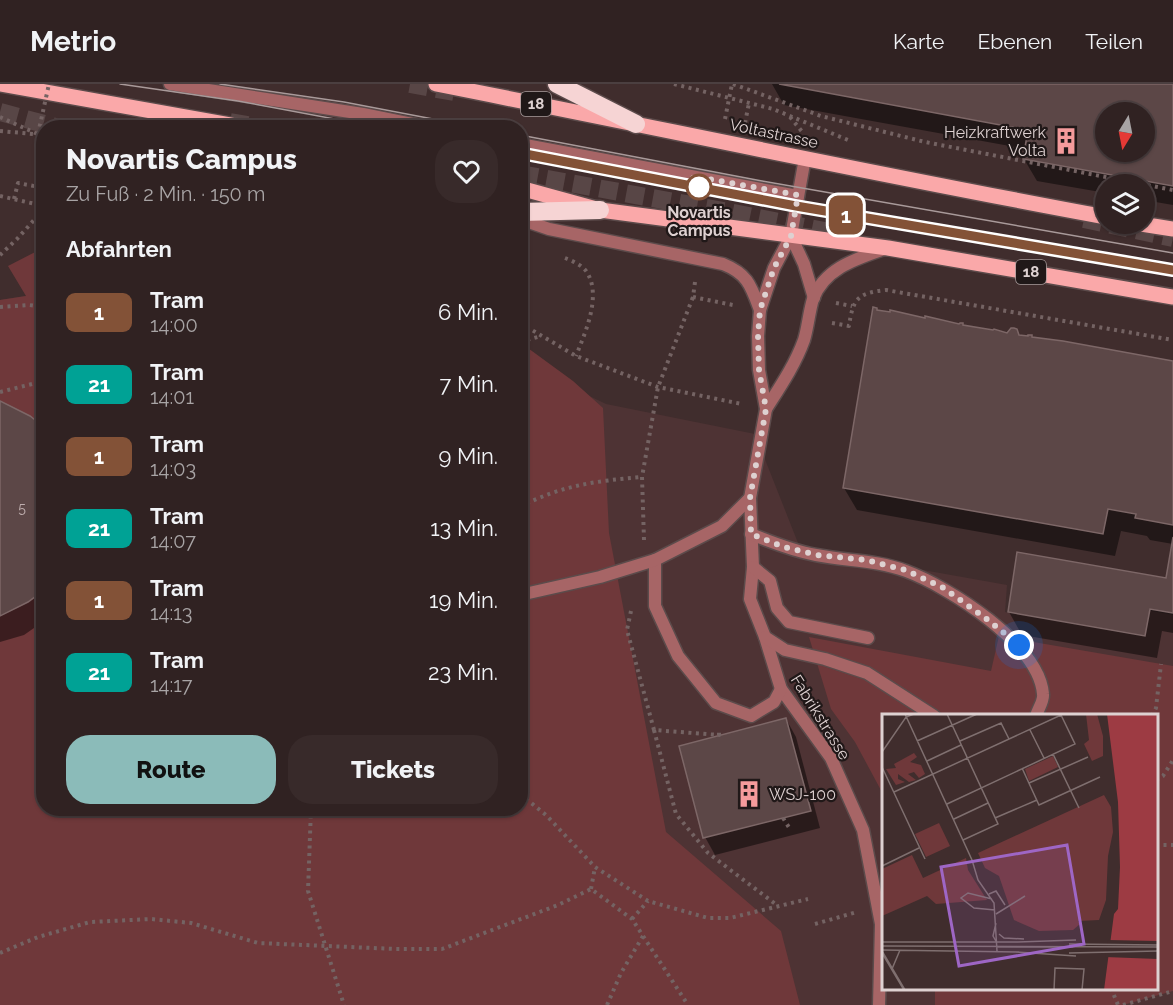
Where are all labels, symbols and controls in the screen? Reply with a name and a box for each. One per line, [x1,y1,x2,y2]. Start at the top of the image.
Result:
text: Metrio [30,25,116,58]
text: Karte [893,29,944,54]
text: Ebenen [977,29,1052,54]
text: Teilen [1085,29,1143,54]
road number: 18 [521,92,551,116]
north arrow [1095,102,1155,162]
map controls [1095,102,1155,234]
street label: Voltastrasse [728,115,820,152]
place label: Heizkraftwerk Volta [944,123,1047,160]
building icon: Heizkraftwerk Volta [1051,126,1081,156]
button: heart [435,140,498,203]
text: Novartis Campus [66,143,297,176]
marker: Novartis Campus [686,174,712,200]
button: layers [1095,174,1155,234]
text: Zu Fuß · 2 Min. · 150 m [66,182,265,206]
line badge: 1 [826,196,866,234]
place label: Novartis Campus [667,203,731,240]
text: 1 [841,203,851,228]
text: Abfahrten [66,236,172,262]
road number: 18 [1016,260,1046,284]
text: Tram [150,287,204,313]
text: 6 Min. [438,299,498,325]
text: 1 [94,300,104,325]
text: 14:00 [150,313,198,337]
text: Tram [150,359,204,385]
text: 7 Min. [440,371,498,397]
text: 21 [88,372,110,397]
text: 14:01 [150,385,194,409]
text: Tram [150,431,204,457]
text: 9 Min. [438,443,498,469]
text: 1 [94,444,104,469]
text: 14:03 [150,457,196,481]
house number: 5 [18,500,26,516]
text: Tram [150,503,204,529]
text: 13 Min. [430,515,498,541]
text: 21 [88,516,110,541]
text: 14:07 [150,529,196,553]
text: Tram [150,575,204,601]
text: 19 Min. [429,587,498,613]
text: 1 [94,588,104,613]
text: 14:13 [150,601,192,625]
your location [1004,630,1034,660]
text: Tram [150,647,204,673]
text: 23 Min. [428,659,498,685]
text: 21 [88,660,110,685]
street label: Fabrikstrasse [787,671,854,763]
text: 14:17 [150,673,192,697]
inset map [882,714,1158,990]
button: Route [66,735,276,804]
button: Tickets [288,735,498,804]
building icon: WSJ-100 [734,779,764,809]
place label: WSJ-100 [769,785,836,804]

